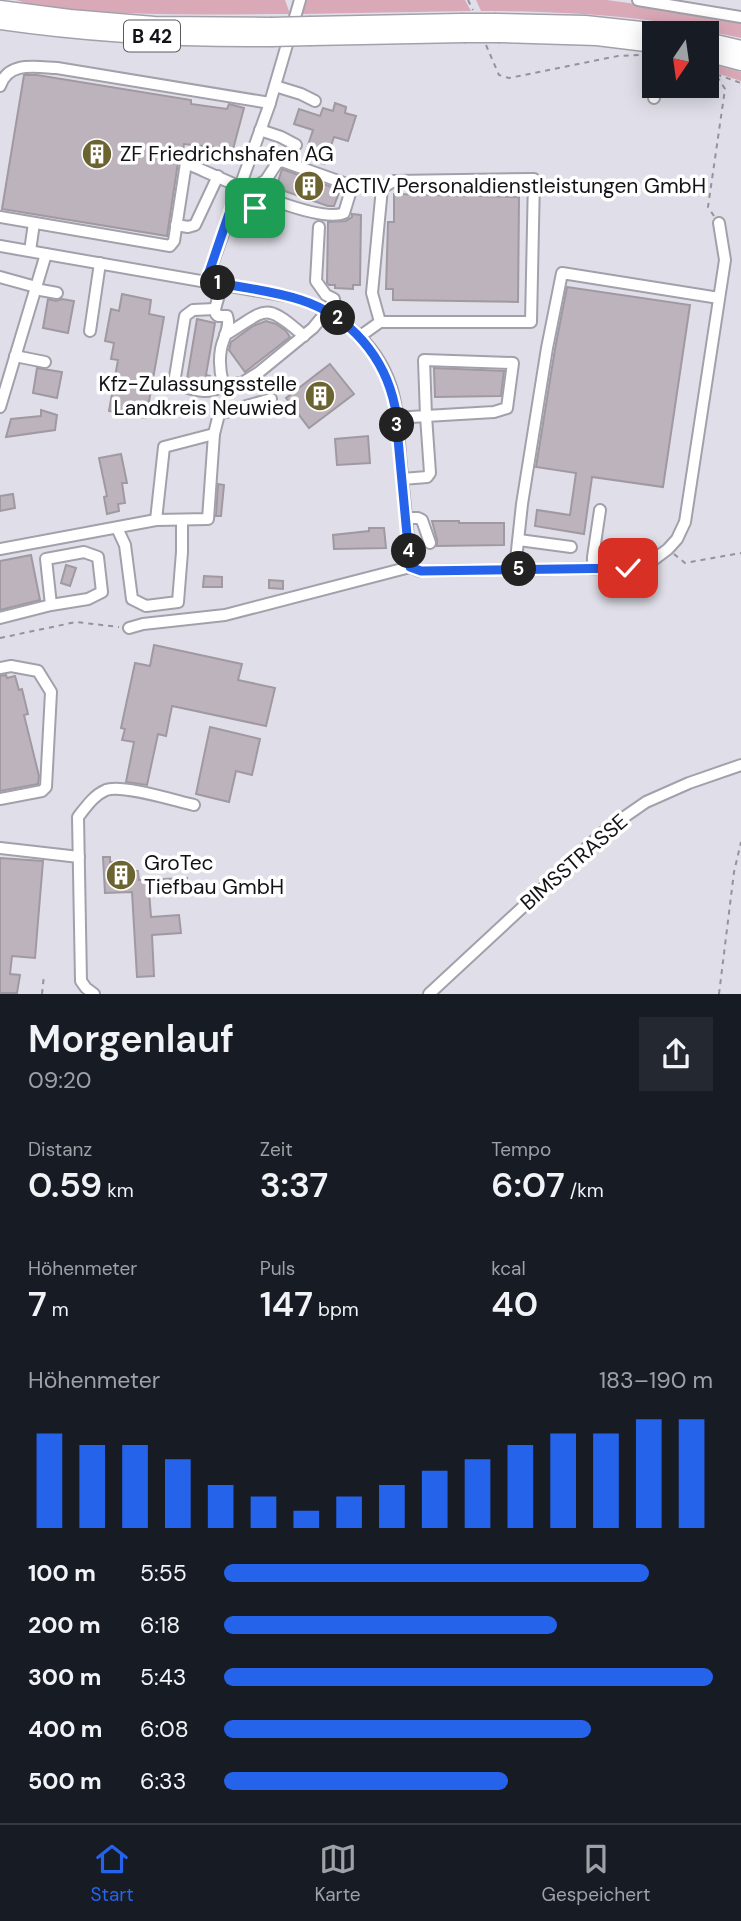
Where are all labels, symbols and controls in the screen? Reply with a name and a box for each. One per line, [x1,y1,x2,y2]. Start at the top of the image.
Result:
road number: B 42 [124,20,180,52]
north arrow [642,21,719,98]
map controls [642,21,719,98]
building icon: ZF Friedrichshafen AG [80,137,114,171]
place label: ZF Friedrichshafen AG [120,140,334,168]
building icon: ACTIV Personaldienstleistungen GmbH [292,169,326,203]
place label: ACTIV Personaldienstleistungen GmbH [332,172,706,200]
pin [225,178,285,238]
icon: arrive [236,189,274,227]
pin: 1 [200,266,235,300]
text: 1 [214,270,221,295]
pin: 2 [320,300,356,336]
text: 2 [332,305,343,330]
place label: Kfz-Zulassungsstelle Landkreis Neuwied [98,370,297,422]
building icon: Kfz-Zulassungsstelle Landkreis Neuwied [303,379,337,413]
pin: 3 [380,408,414,442]
text: 3 [391,412,402,437]
pin: 4 [392,534,426,568]
text: 4 [402,538,415,563]
pin [598,538,658,598]
icon: check [609,549,647,587]
pin: 5 [502,552,536,586]
text: 5 [513,556,524,581]
street label: BIMSSTRASSE [514,808,634,916]
place label: GroTec Tiefbau GmbH [144,849,284,901]
building icon: GroTec Tiefbau GmbH [104,858,138,892]
text: Morgenlauf [28,1014,234,1064]
button: share [639,1017,713,1091]
text: 09:20 [28,1065,92,1095]
text: Distanz [28,1137,92,1162]
text: Zeit [260,1137,293,1162]
text: Tempo [491,1137,551,1162]
text: 0.59 [28,1162,102,1208]
text: 3:37 [260,1162,328,1208]
text: 6:07 [491,1162,565,1208]
text: km [102,1178,134,1203]
text: /km [565,1178,604,1203]
text: Höhenmeter [28,1256,137,1281]
text: Puls [260,1256,295,1281]
text: kcal [491,1256,526,1281]
text: 7 [28,1281,47,1327]
text: 147 [260,1281,313,1327]
text: 40 [491,1281,538,1327]
text: m [47,1297,69,1322]
text: bpm [313,1297,359,1322]
text: Höhenmeter [28,1365,160,1395]
text: 183–190 m [599,1365,713,1395]
text: 100 m [28,1558,96,1588]
text: 5:55 [140,1558,187,1588]
text: 200 m [28,1610,101,1640]
text: 6:18 [140,1610,180,1640]
text: 300 m [28,1662,101,1692]
text: 5:43 [140,1662,186,1692]
text: 400 m [28,1714,102,1744]
text: 6:08 [140,1714,189,1744]
text: 500 m [28,1766,102,1796]
text: 6:33 [140,1766,186,1796]
tab: Start [90,1840,134,1907]
tab: Karte [315,1840,361,1907]
tab: Gespeichert [542,1840,651,1907]

